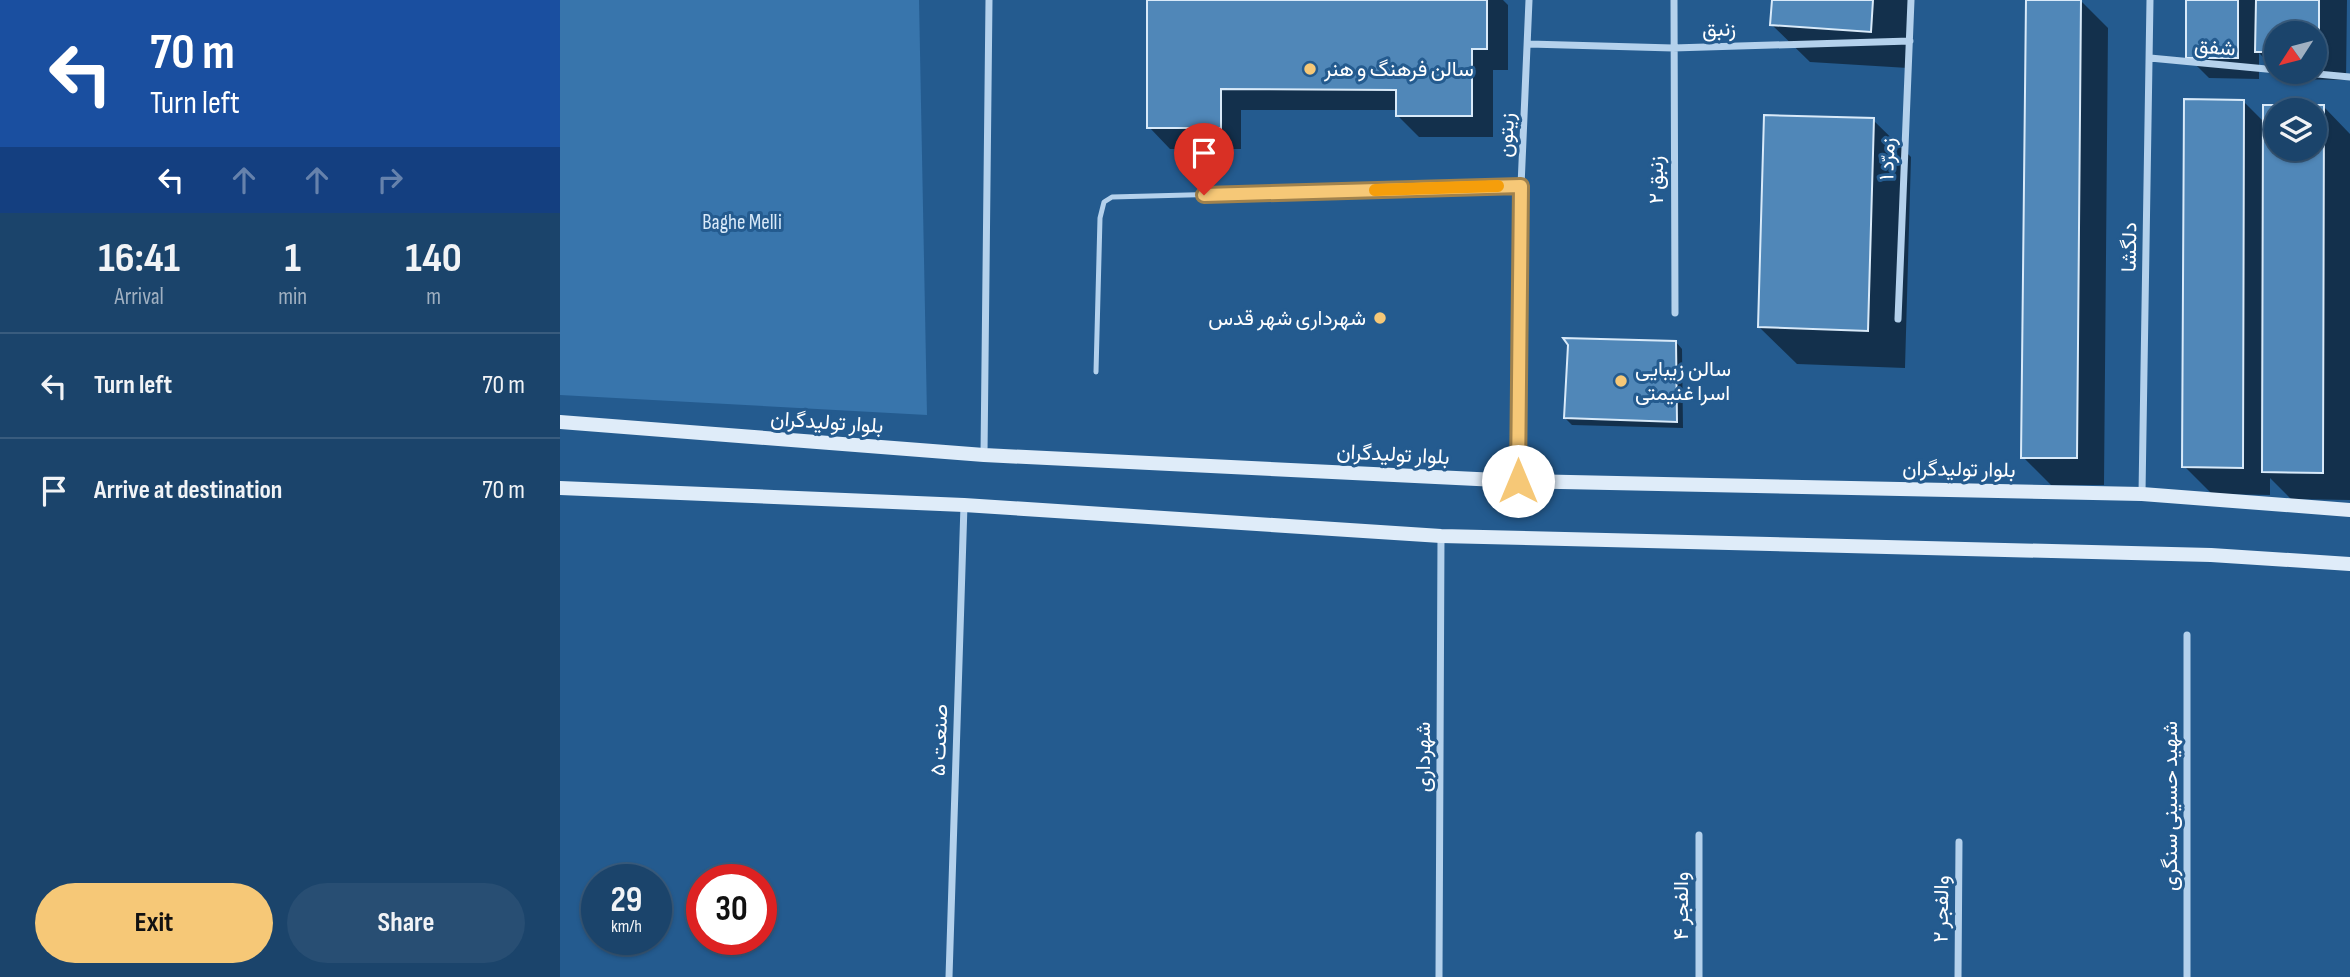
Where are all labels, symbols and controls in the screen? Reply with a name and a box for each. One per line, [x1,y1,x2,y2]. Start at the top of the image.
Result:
street label: زنبق [1702,16,1736,43]
north arrow [2264,21,2328,84]
map controls [2264,21,2327,161]
text: 70 m [150,24,235,83]
icon: left [35,28,126,119]
street label: شفق [2193,33,2237,62]
place label: سالن فرهنگ و هنر [1323,57,1474,82]
marker: سالن فرهنگ و هنر [1302,61,1318,77]
text: Turn left [150,84,240,123]
button: layers [2264,98,2327,161]
street label: زیتون [1493,112,1520,158]
pin [1174,123,1234,195]
icon: arrive [1185,134,1223,172]
street label: زمرّد ۱ [1874,137,1901,181]
street label: زنبق ۲ [1644,156,1669,204]
icon: left [152,161,190,199]
icon: ahead [225,161,263,199]
icon: ahead [298,161,336,199]
icon: right [371,161,409,199]
park label: Baghe Melli [702,210,782,235]
street label: دلگشا [2117,222,2142,272]
text: 16:41 [98,233,180,284]
text: 1 [284,233,301,284]
text: 140 [405,233,462,284]
text: Arrival [114,283,164,311]
text: min [278,283,307,311]
text: m [426,283,441,311]
place label: شهرداری شهر قدس [1208,306,1366,331]
marker: شهرداری شهر قدس [1372,310,1388,326]
place label: سالن زیبایی اسرا غنیمتی [1635,357,1731,406]
icon: left [35,367,73,405]
text: Turn left [94,370,172,401]
text: 70 m [482,370,525,401]
marker: سالن زیبایی اسرا غنیمتی [1613,373,1629,389]
street label: بلوار تولیدگران [770,406,884,439]
street label: بلوار تولیدگران [1336,439,1450,470]
position arrow [1481,444,1555,518]
street label: بلوار تولیدگران [1902,456,2016,483]
icon: arrive [35,472,73,510]
text: Arrive at destination [94,475,282,506]
text: 70 m [482,475,525,506]
street label: صنعت ۵ [926,704,953,776]
street label: شهید حسینی سنگری [2158,721,2183,891]
street label: شهرداری [1411,722,1436,792]
speed limit sign: 30 [686,864,777,955]
street label: والفجر ۴ [1669,872,1694,940]
street label: والفجر ۲ [1928,875,1955,943]
text: 29 [611,879,642,922]
button: Exit [35,883,273,963]
button: Share [287,883,525,963]
text: km/h [611,916,642,937]

